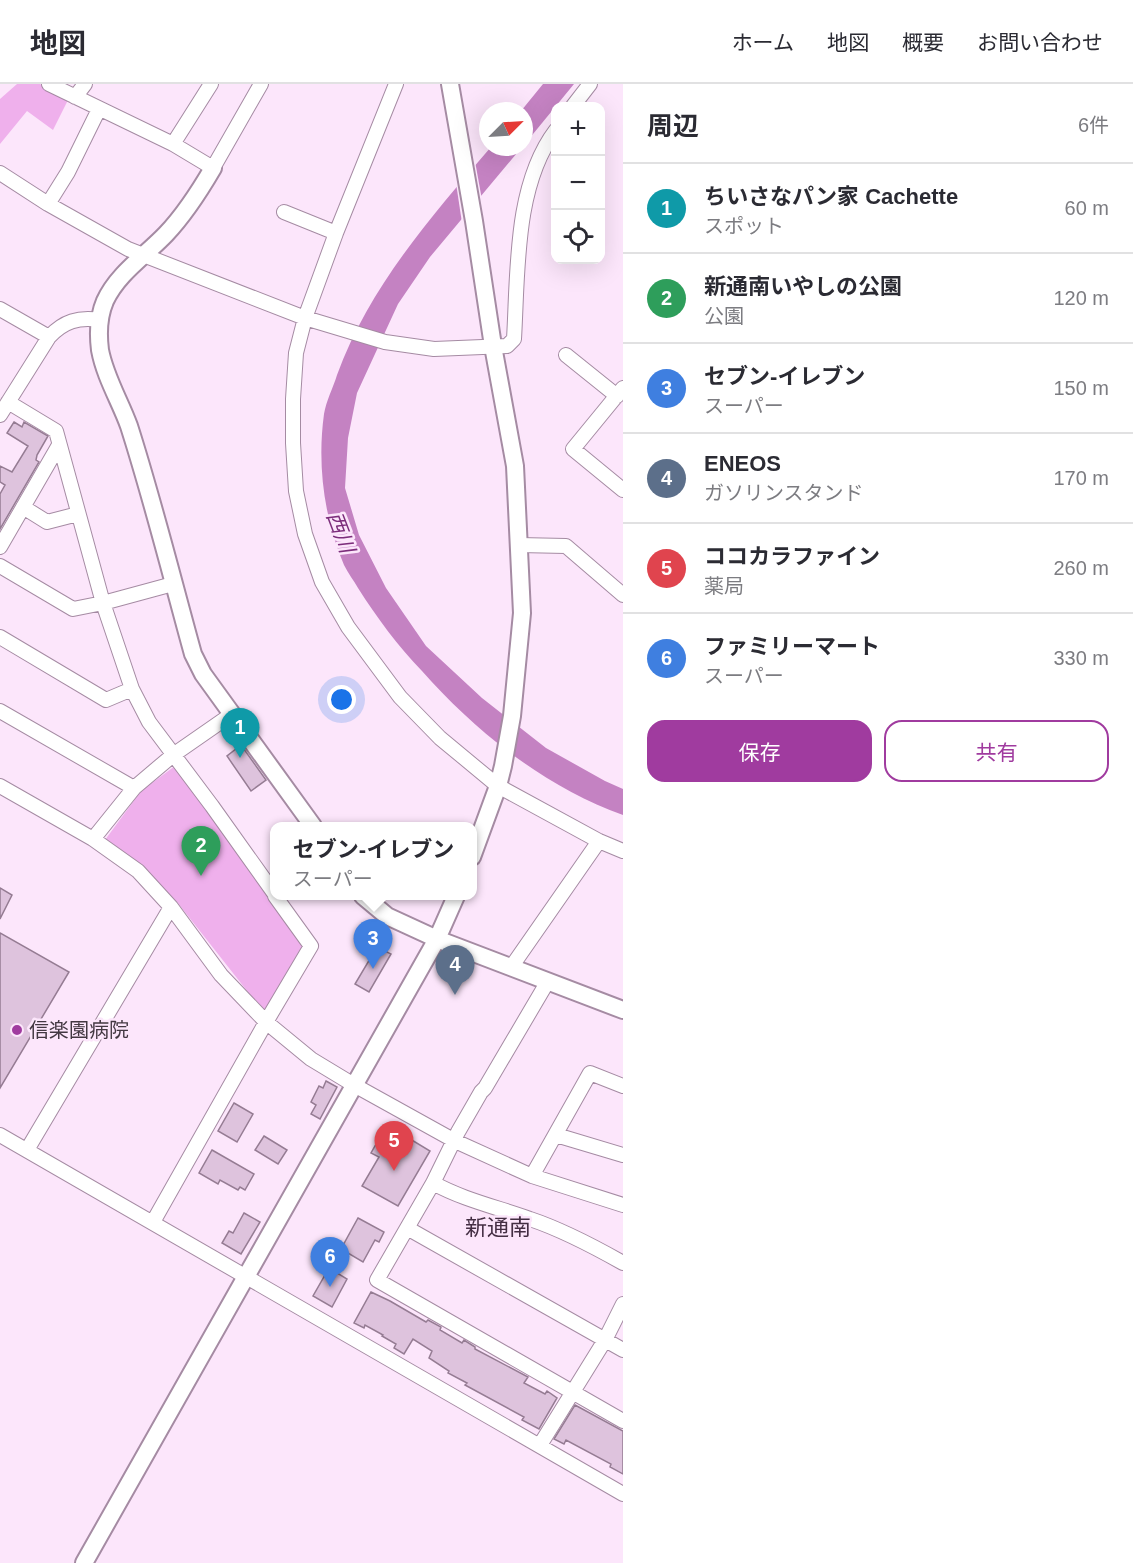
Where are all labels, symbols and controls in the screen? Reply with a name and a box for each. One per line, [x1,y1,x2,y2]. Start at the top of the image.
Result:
text: 地図 [30,28,86,59]
text: ホーム [732,31,794,54]
text: 地図 [827,31,869,54]
text: 概要 [902,31,944,54]
text: お問い合わせ [977,31,1103,54]
north arrow [479,102,533,156]
map controls [551,102,605,264]
button: + [551,102,605,156]
text: 周辺 [647,111,699,141]
text: 6件 [1078,114,1109,136]
button: − [551,156,605,210]
text: ちいさなパン家 Cachette [704,184,958,209]
text: 1 [661,197,672,219]
text: 60 m [1065,197,1109,219]
button: locate [551,210,605,264]
text: スポット [704,215,784,237]
text: 新通南いやしの公園 [704,274,902,299]
text: 2 [661,287,672,309]
text: 120 m [1053,287,1109,309]
text: 公園 [704,305,744,327]
text: セブン-イレブン [704,364,865,389]
text: 3 [661,377,672,399]
text: 150 m [1053,377,1109,399]
text: スーパー [704,395,784,417]
text: ENEOS [704,451,781,476]
text: 4 [661,467,672,489]
text: 170 m [1053,467,1109,489]
text: ガソリンスタンド [704,482,864,504]
water label: 西川 [323,508,360,558]
text: ココカラファイン [704,544,880,569]
text: 5 [661,557,672,579]
text: 260 m [1053,557,1109,579]
text: 薬局 [704,575,744,597]
text: ファミリーマート [704,634,880,659]
text: 6 [661,647,672,669]
text: 330 m [1053,647,1109,669]
text: スーパー [704,665,784,687]
your location [327,685,356,714]
pin: 1 [220,708,260,758]
button: 保存 [647,720,872,782]
button: 共有 [884,720,1109,782]
popup [270,822,477,900]
pin: 2 [182,826,220,876]
text: セブン-イレブン [293,837,454,862]
text: スーパー [293,868,373,890]
pin: 3 [354,920,392,969]
pin: 4 [436,946,474,995]
place label: 信楽園病院 [29,1019,129,1041]
marker: 信楽園病院 [10,1023,24,1037]
pin: 5 [374,1122,414,1171]
district label: 新通南 [465,1215,531,1240]
pin: 6 [310,1238,350,1287]

